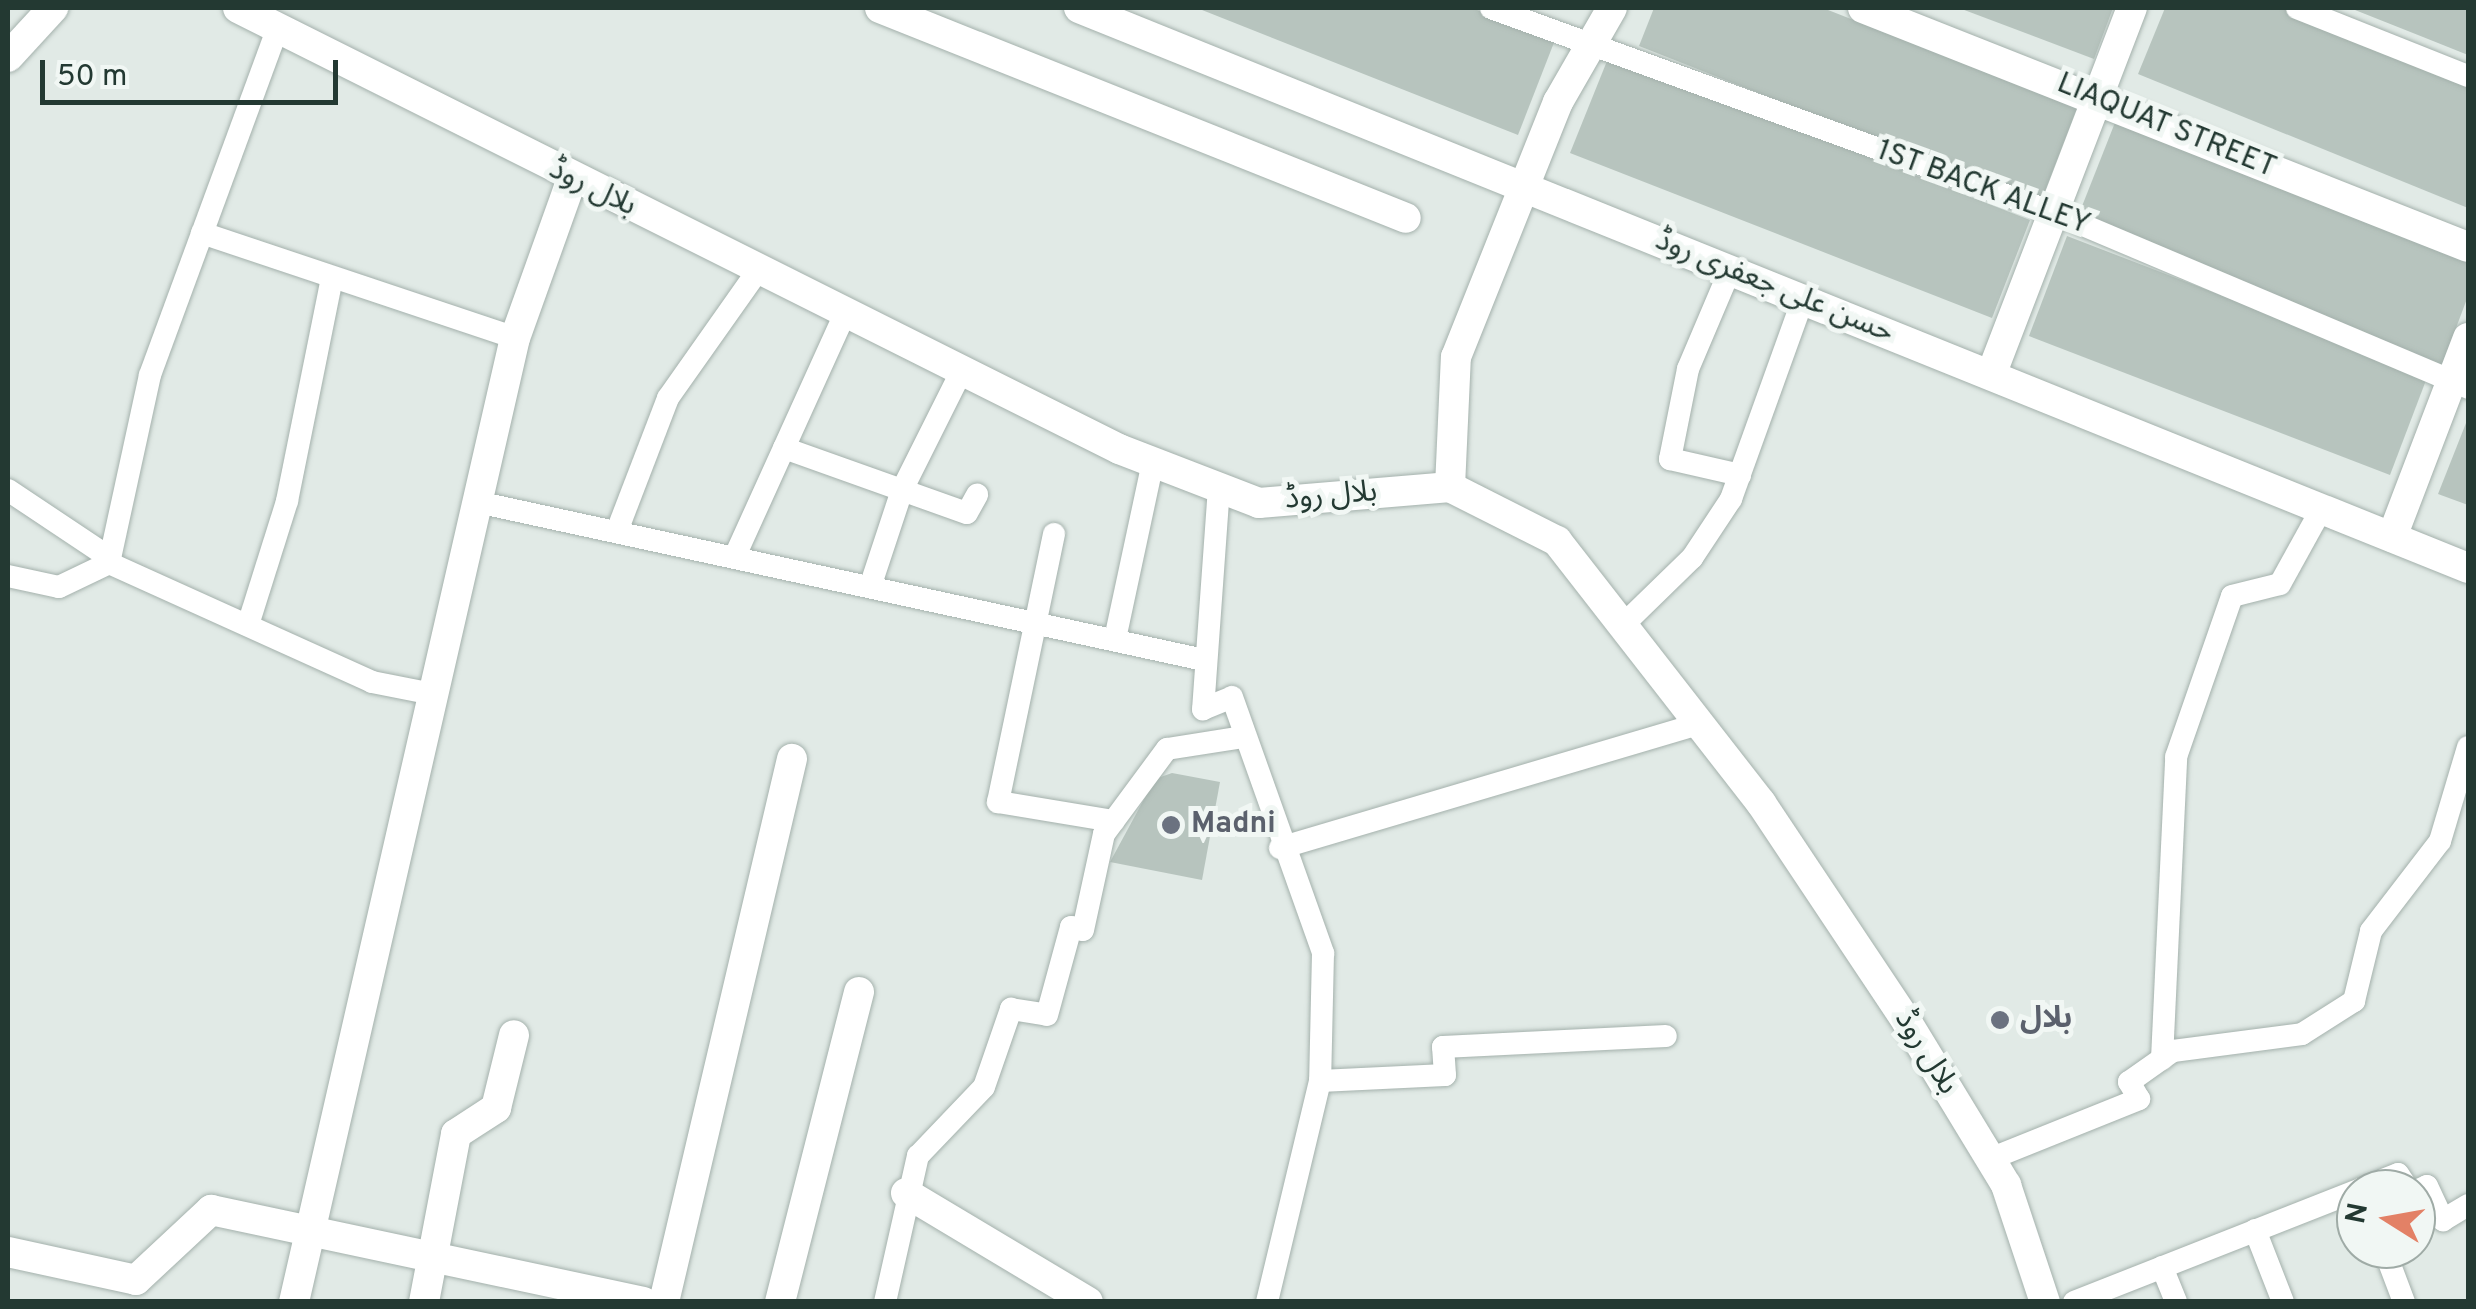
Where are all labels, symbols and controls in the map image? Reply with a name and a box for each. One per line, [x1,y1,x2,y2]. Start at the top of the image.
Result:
scale bar [45,40,342,102]
text: 50 m [57,59,127,96]
street label: LIAQUAT STREET [2051,66,2281,188]
street label: 1ST BACK ALLEY [1870,133,2096,245]
street label: بلال روڈ [542,153,642,225]
street label: حسن علی جعفری روڈ [1650,224,1898,352]
street label: بلال روڈ [1283,475,1379,519]
place label: Madni [1191,807,1276,843]
marker: Madni [1160,814,1182,836]
place label: بلال [2020,1002,2072,1038]
street label: بلال روڈ [1885,1004,1965,1102]
marker: بلال [1989,1009,2011,1031]
north arrow [2336,1169,2436,1269]
text: N [2339,1200,2378,1227]

